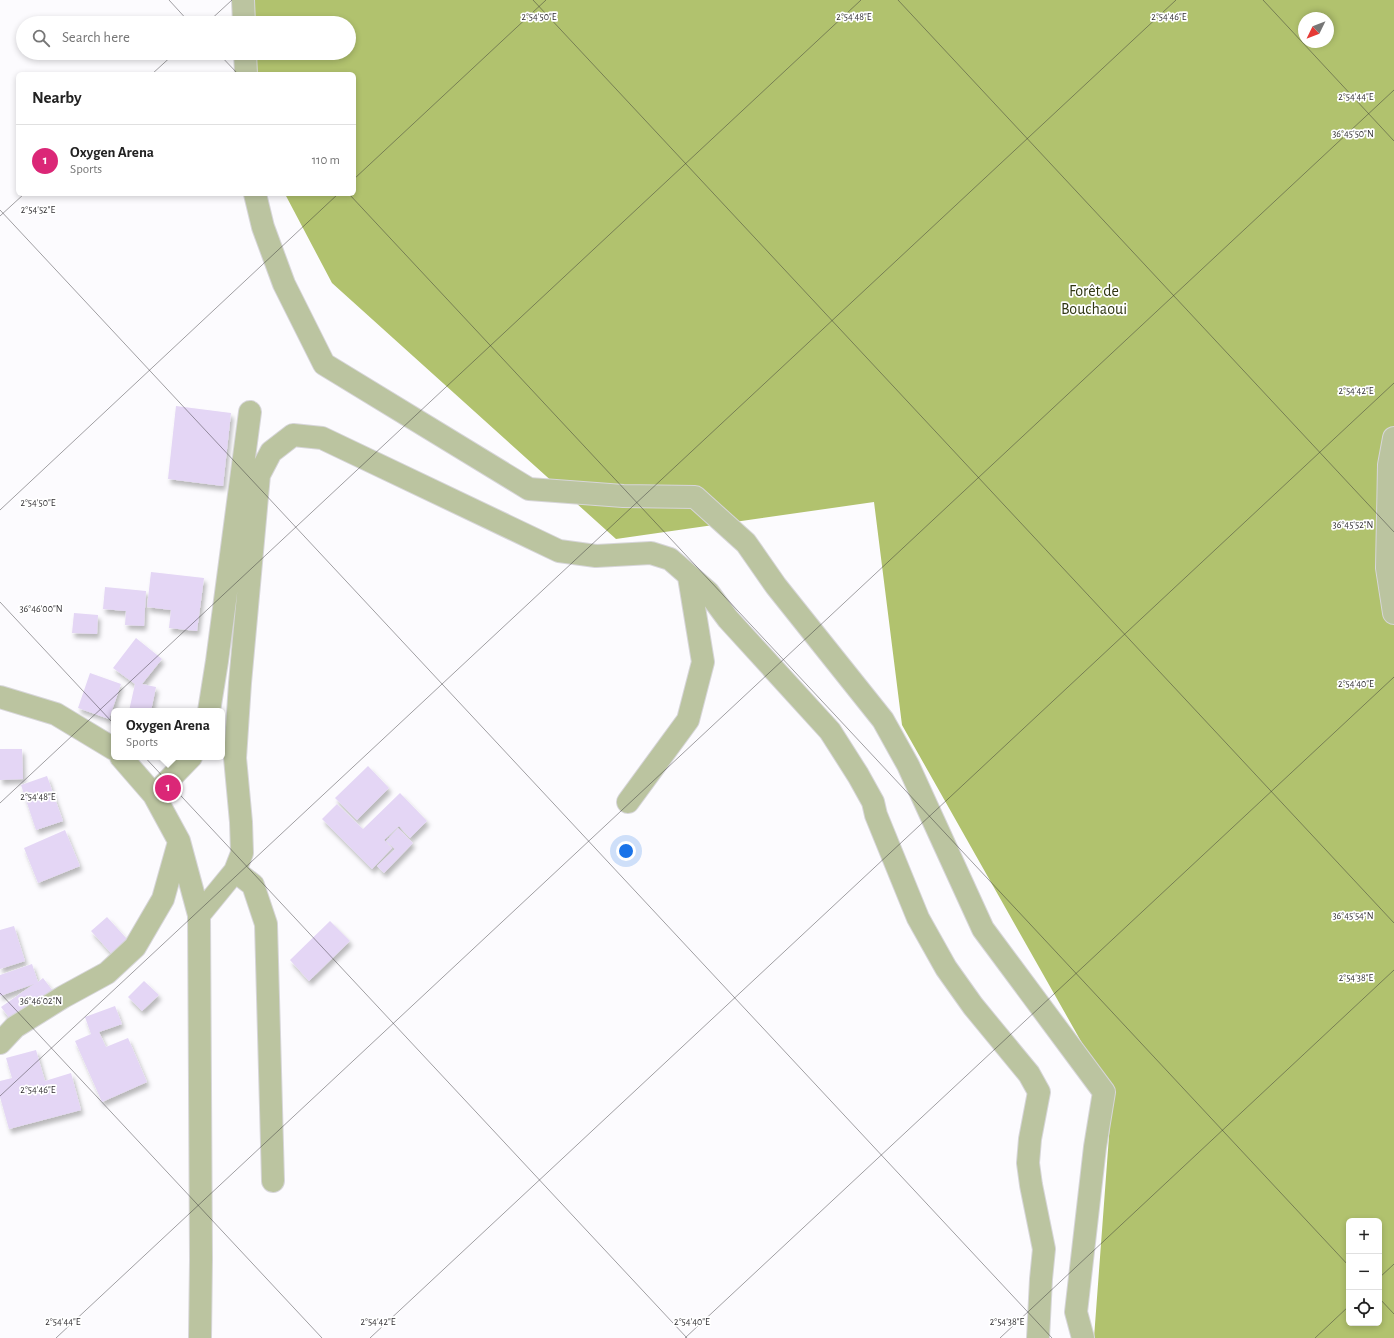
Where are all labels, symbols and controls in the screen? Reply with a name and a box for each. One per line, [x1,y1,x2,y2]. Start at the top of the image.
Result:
text: 2°54'50"E [521,12,557,22]
text: 2°54'48"E [836,12,872,22]
text: 2°54'46"E [1151,12,1187,22]
north arrow [1298,12,1334,48]
search box [16,16,356,60]
icon: search [30,27,52,49]
text: Search here [62,30,130,45]
text: Nearby [32,89,82,106]
text: 2°54'44"E [1338,92,1374,102]
text: 36°45'50"N [1332,129,1374,139]
text: Oxygen Arena [70,145,154,160]
text: 1 [43,154,47,167]
text: 110 m [312,154,340,167]
text: Sports [70,163,102,176]
text: 2°54'52"E [21,205,55,215]
park label: Forêt de Bouchaoui [1061,283,1127,317]
text: 2°54'42"E [1338,386,1374,396]
text: 2°54'50"E [20,498,56,508]
text: 36°45'52"N [1333,520,1373,530]
text: 36°46'00"N [19,604,63,614]
text: 2°54'40"E [1338,679,1374,689]
popup [111,708,225,760]
text: Oxygen Arena [126,718,210,733]
text: Sports [126,736,158,749]
pin: 1 [155,773,181,803]
text: 2°54'48"E [20,792,56,802]
your location [616,841,636,861]
text: 36°45'54"N [1332,911,1374,921]
text: 2°54'38"E [1339,973,1373,983]
text: 36°46'02"N [20,996,62,1006]
text: 2°54'46"E [20,1085,56,1095]
map controls [1346,1218,1382,1326]
button: + [1346,1218,1382,1254]
button: − [1346,1254,1382,1290]
button: locate [1346,1290,1382,1326]
text: 2°54'44"E [45,1317,81,1327]
text: 2°54'42"E [360,1317,396,1327]
text: 2°54'40"E [674,1317,710,1327]
text: 2°54'38"E [990,1317,1024,1327]

